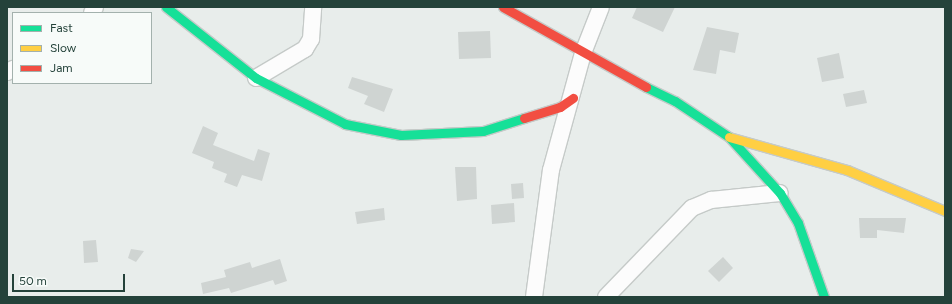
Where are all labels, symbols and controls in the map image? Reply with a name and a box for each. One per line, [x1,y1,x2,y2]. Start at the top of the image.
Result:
legend [12,12,152,84]
text: Fast [50,21,73,35]
text: Slow [50,41,76,55]
text: Jam [50,61,73,75]
scale bar [14,266,127,292]
text: 50 m [19,274,47,288]

